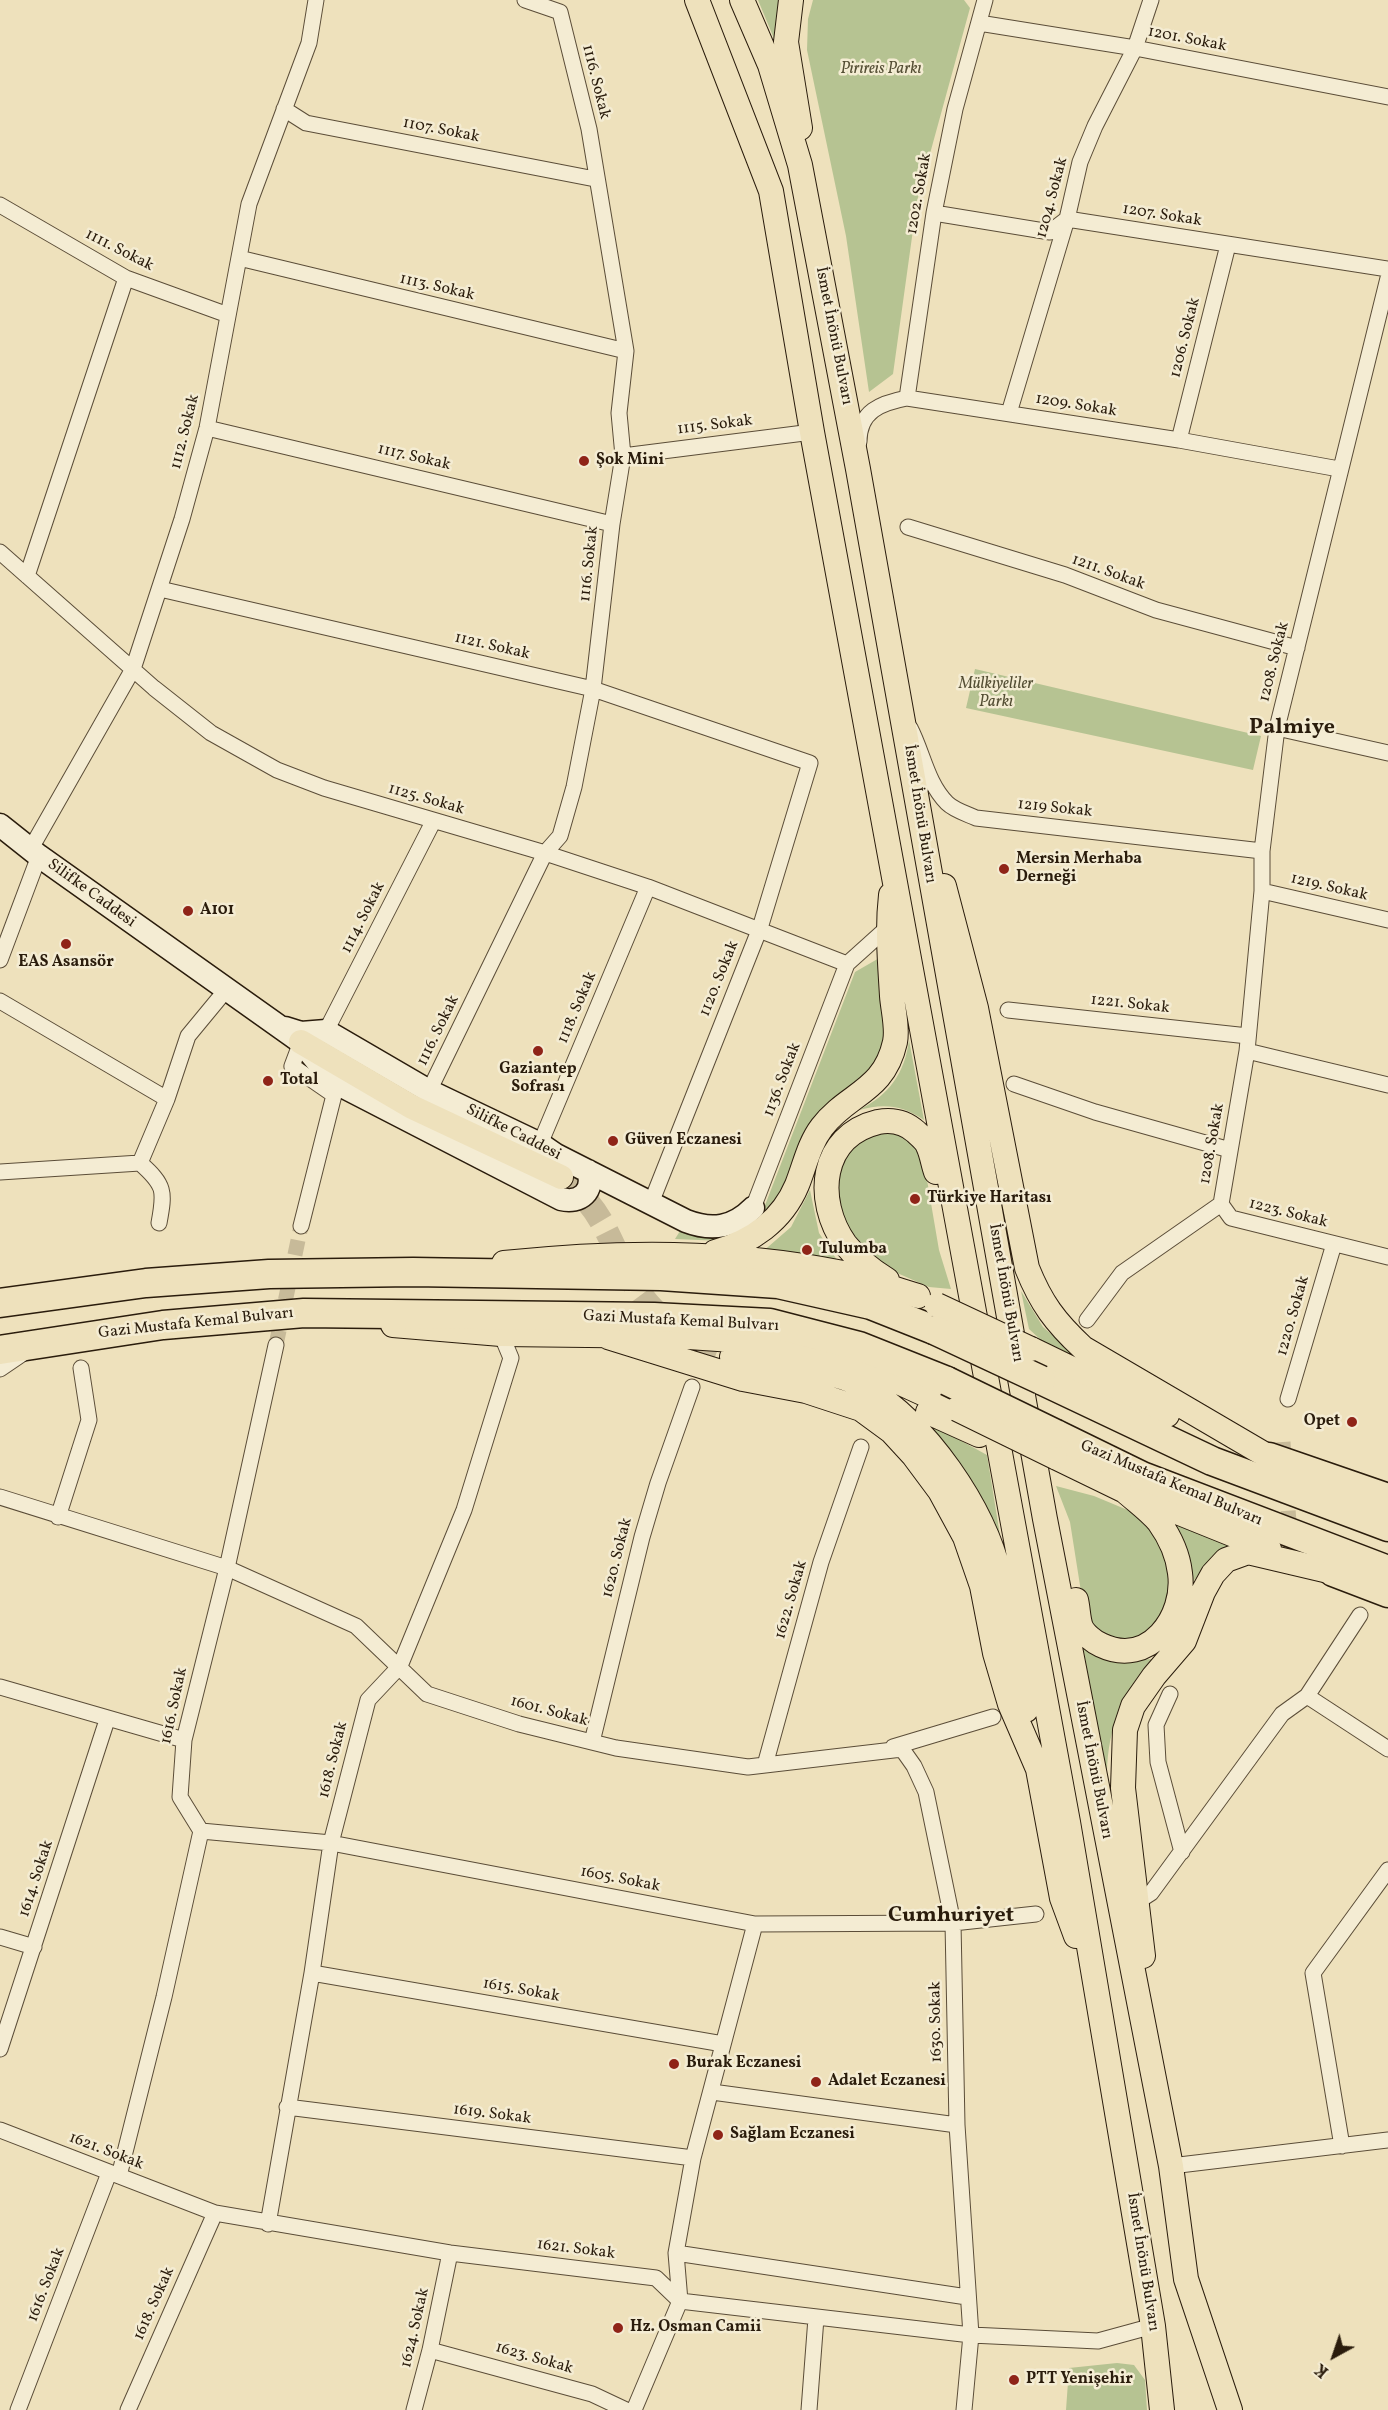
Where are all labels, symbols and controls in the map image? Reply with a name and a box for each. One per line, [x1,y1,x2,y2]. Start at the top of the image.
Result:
street label: 1201. Sokak [1146,23,1228,57]
street label: 1116. Sokak [576,43,614,121]
park label: Pirireis Parkı [840,60,922,80]
street label: 1107. Sokak [401,114,481,148]
street label: 1202. Sokak [903,152,937,236]
street label: 1204. Sokak [1033,155,1073,241]
street label: 1207. Sokak [1121,200,1203,232]
street label: 1111. Sokak [81,226,157,276]
street label: İsmet İnönü Bulvarı [810,265,856,407]
street label: 1113. Sokak [398,270,476,306]
street label: 1206. Sokak [1167,296,1205,380]
street label: 1209. Sokak [1034,390,1118,422]
street label: 1112. Sokak [167,392,205,472]
street label: 1115. Sokak [676,412,754,440]
street label: 1117. Sokak [376,440,452,476]
place label: Şok Mini [596,451,664,471]
marker: Şok Mini [577,454,591,468]
street label: 1116. Sokak [576,525,604,603]
street label: 1211. Sokak [1069,551,1147,595]
street label: 1208. Sokak [1256,620,1294,704]
street label: 1121. Sokak [452,629,532,665]
park label: Mülkiyeliler Parkı [959,675,1033,713]
district label: Palmiye [1249,716,1335,742]
street label: İsmet İnönü Bulvarı [899,743,939,885]
street label: 1125. Sokak [386,780,466,820]
street label: 1219 Sokak [1017,796,1093,822]
place label: Mersin Merhaba Derneği [1016,850,1142,888]
street label: Silifke Caddesi [43,856,139,932]
marker: Mersin Merhaba Derneği [997,862,1011,876]
street label: 1219. Sokak [1288,870,1370,906]
street label: 1114. Sokak [338,879,390,957]
place label: A101 [200,901,234,921]
marker: A101 [181,904,195,918]
marker: EAS Asansör [59,937,73,951]
street label: 1120. Sokak [696,938,744,1020]
place label: EAS Asansör [18,953,114,973]
street label: 1118. Sokak [554,969,602,1047]
street label: 1221. Sokak [1090,991,1170,1019]
street label: 1116. Sokak [414,993,464,1069]
street label: 1136. Sokak [760,1040,806,1120]
marker: Gaziantep Sofrası [531,1044,545,1058]
place label: Gaziantep Sofrası [499,1060,577,1098]
place label: Total [280,1071,318,1091]
marker: Total [261,1074,275,1088]
street label: Silifke Caddesi [462,1101,564,1165]
street label: 1208. Sokak [1196,1102,1230,1186]
place label: Güven Eczanesi [625,1131,742,1151]
marker: Güven Eczanesi [606,1134,620,1148]
place label: Türkiye Haritası [927,1189,1052,1209]
marker: Türkiye Haritası [908,1192,922,1206]
street label: 1223. Sokak [1247,1195,1329,1233]
street label: İsmet İnönü Bulvarı [983,1222,1027,1364]
place label: Tulumba [819,1240,887,1260]
marker: Tulumba [800,1243,814,1257]
street label: 1220. Sokak [1273,1274,1315,1358]
street label: Gazi Mustafa Kemal Bulvarı [98,1304,294,1344]
street label: Gazi Mustafa Kemal Bulvarı [583,1307,779,1337]
place label: Opet [1304,1412,1340,1432]
marker: Opet [1345,1415,1359,1429]
street label: Gazi Mustafa Kemal Bulvarı [1077,1437,1265,1531]
street label: 1620. Sokak [599,1516,637,1600]
street label: 1622. Sokak [772,1558,812,1642]
street label: 1616. Sokak [157,1666,193,1746]
street label: 1601. Sokak [508,1692,590,1732]
street label: İsmet İnönü Bulvarı [1070,1699,1116,1841]
street label: 1618. Sokak [315,1720,353,1800]
street label: 1614. Sokak [16,1838,58,1920]
street label: 1605. Sokak [578,1863,662,1897]
district label: Cumhuriyet [888,1904,1014,1930]
street label: 1615. Sokak [481,1975,561,2007]
street label: 1630. Sokak [927,1981,947,2063]
place label: Burak Eczanesi [686,2054,801,2074]
marker: Burak Eczanesi [667,2057,681,2071]
place label: Adalet Eczanesi [828,2072,946,2092]
marker: Adalet Eczanesi [809,2075,823,2089]
street label: 1619. Sokak [452,2101,532,2129]
place label: Sağlam Eczanesi [730,2125,855,2145]
marker: Sağlam Eczanesi [711,2128,725,2142]
street label: 1621. Sokak [66,2129,146,2175]
street label: İsmet İnönü Bulvarı [1122,2191,1162,2333]
street label: 1621. Sokak [536,2236,616,2264]
street label: 1616. Sokak [24,2245,70,2325]
street label: 1618. Sokak [130,2264,180,2344]
street label: 1624. Sokak [397,2286,435,2370]
place label: Hz. Osman Camii [630,2318,761,2338]
marker: Hz. Osman Camii [611,2321,625,2335]
north arrow [1304,2326,1364,2386]
street label: 1623. Sokak [493,2339,575,2379]
text: K [1311,2358,1334,2382]
place label: PTT Yenişehir [1026,2370,1133,2390]
marker: PTT Yenişehir [1007,2373,1021,2387]

